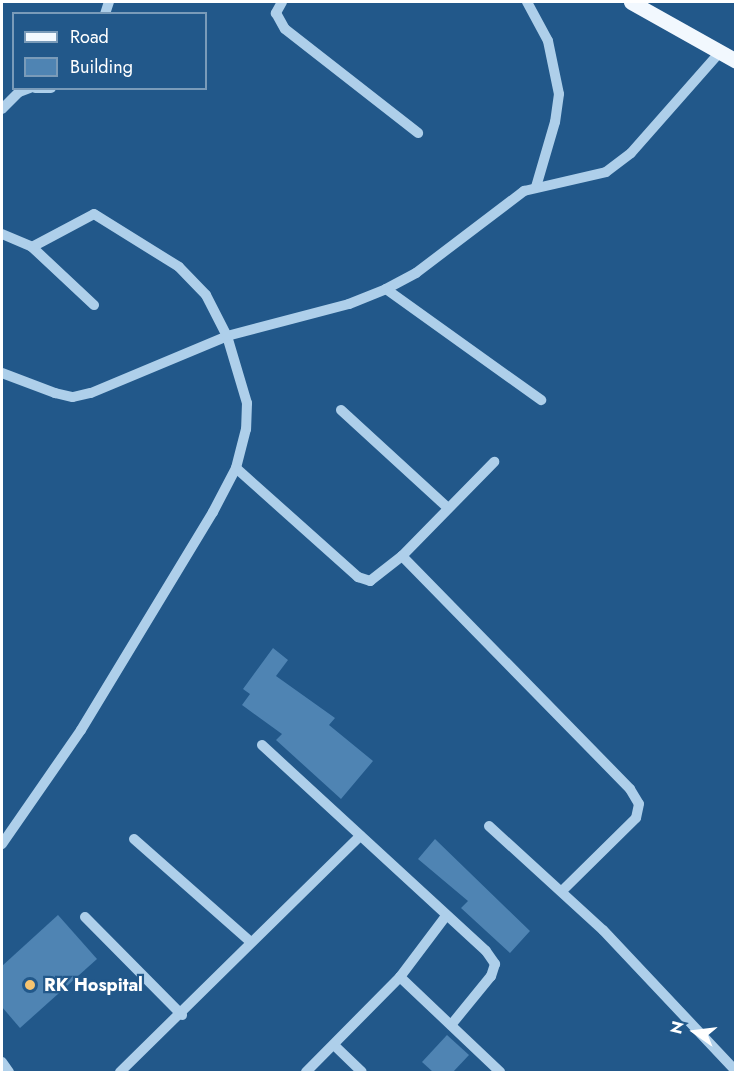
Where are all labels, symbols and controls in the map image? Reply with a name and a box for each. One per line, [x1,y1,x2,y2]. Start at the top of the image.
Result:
legend [12,12,207,90]
text: Road [70,24,109,50]
text: Building [70,54,133,80]
place label: RK Hospital [44,974,143,996]
marker: RK Hospital [21,976,39,994]
north arrow [665,1002,725,1062]
text: N [664,1019,690,1036]

